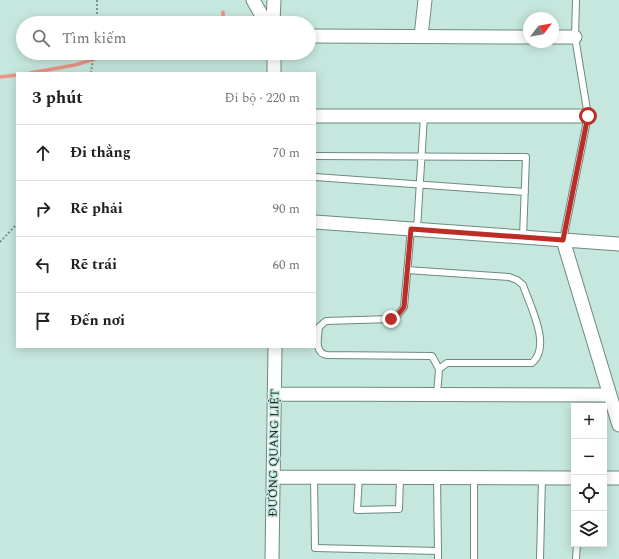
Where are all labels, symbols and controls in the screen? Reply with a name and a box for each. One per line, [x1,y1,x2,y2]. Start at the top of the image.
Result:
north arrow [523,12,559,48]
search box [16,16,316,60]
icon: search [30,27,52,49]
text: Tìm kiếm [62,27,126,50]
text: 3 phút [32,85,83,111]
text: Đi bộ · 220 m [225,88,300,108]
route start [579,107,597,125]
text: Đi thẳng [70,141,131,164]
icon: ahead [32,142,54,164]
text: 70 m [273,143,300,163]
text: Rẽ phải [70,197,123,220]
icon: right [32,198,54,220]
text: 90 m [273,199,300,219]
text: Rẽ trái [70,253,117,276]
icon: left [32,254,54,276]
text: 60 m [273,255,300,275]
text: Đến nơi [70,309,125,332]
icon: arrive [32,310,54,332]
route end [382,310,400,328]
street label: ĐƯỜNG QUANG LIỆT [263,389,285,517]
map controls [571,403,607,547]
button: + [571,403,607,439]
button: − [571,439,607,475]
button: locate [571,475,607,511]
button: layers [571,511,607,547]

